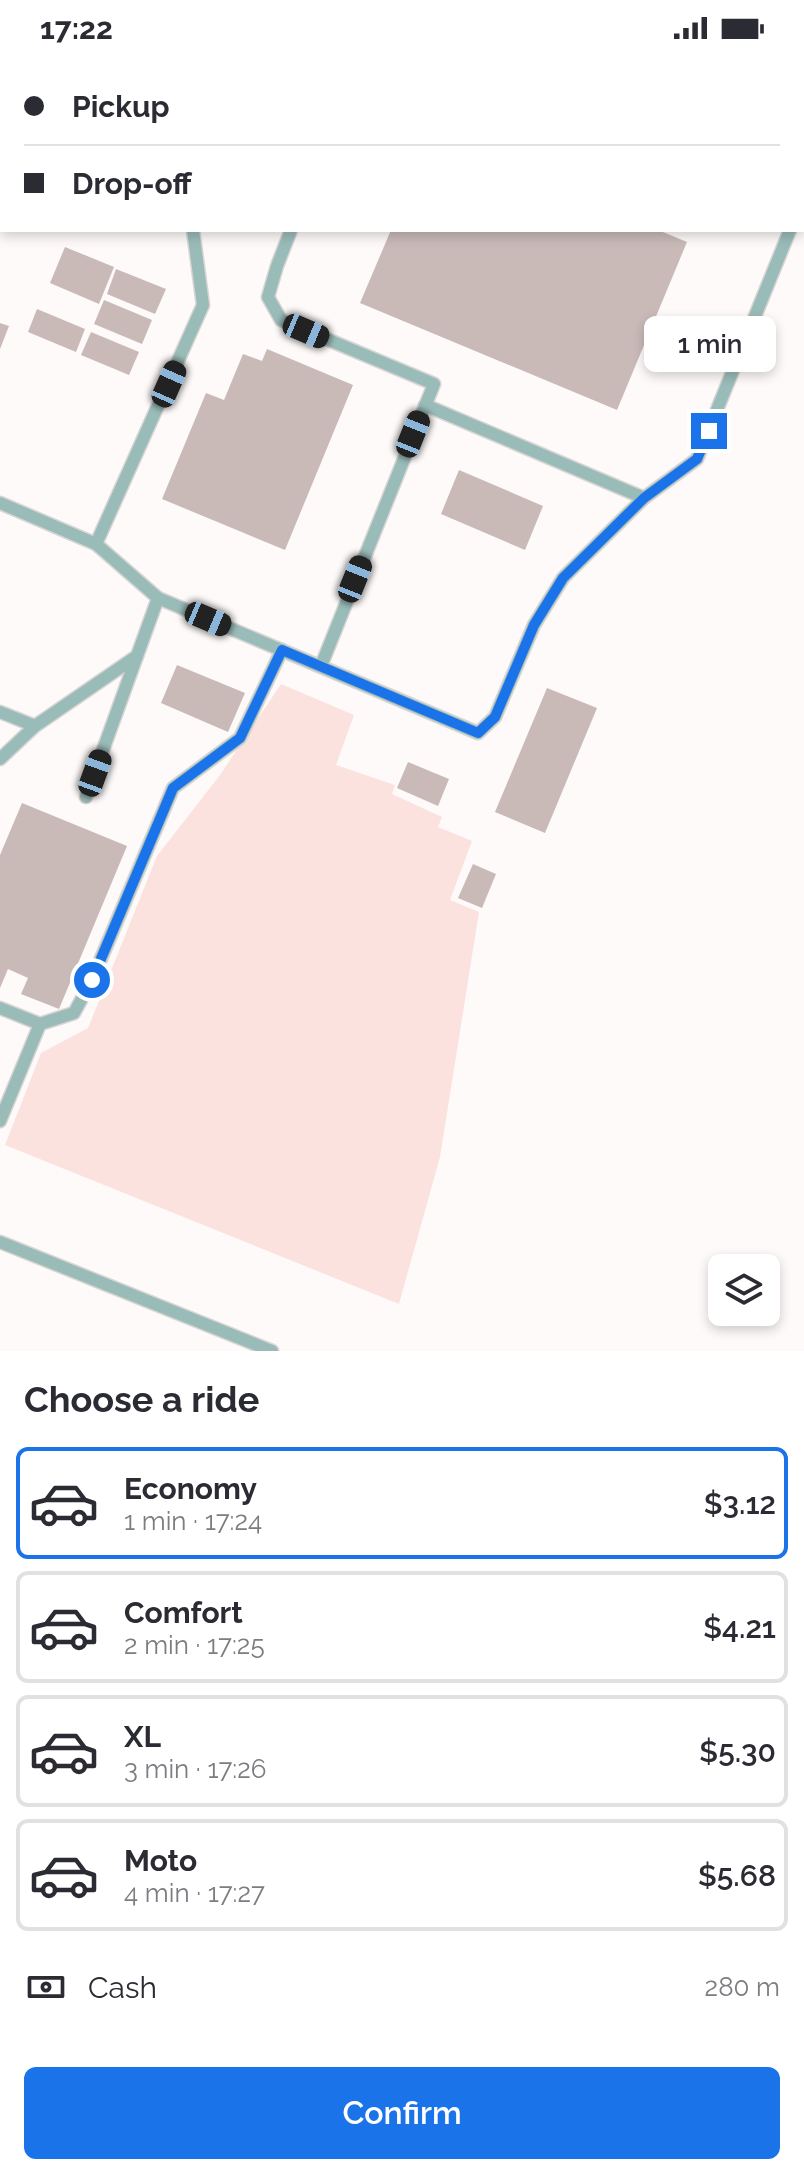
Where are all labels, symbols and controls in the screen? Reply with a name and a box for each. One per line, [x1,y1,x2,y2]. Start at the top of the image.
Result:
text: 17:22 [40,11,113,46]
text: Pickup [72,89,170,124]
text: Drop-off [72,166,192,201]
car [279,311,333,351]
callout: 1 min [643,315,775,371]
text: 1 min [678,329,742,359]
car [148,357,190,411]
car [393,407,433,461]
route end [691,413,727,449]
car [335,552,375,606]
car [181,599,235,639]
car [76,746,114,800]
route start [74,962,110,998]
map controls [708,1254,780,1326]
button: layers [708,1254,780,1326]
text: Choose a ride [24,1378,259,1420]
icon: car [28,1467,100,1539]
text: Economy [124,1471,257,1506]
text: $3.12 [704,1486,776,1521]
text: 1 min · 17:24 [124,1506,262,1536]
icon: car [28,1591,100,1663]
text: Comfort [124,1595,243,1630]
text: $4.21 [703,1610,776,1645]
text: 2 min · 17:25 [124,1630,265,1660]
icon: car [28,1715,100,1787]
text: XL [124,1719,161,1754]
text: $5.30 [699,1734,776,1769]
text: 3 min · 17:26 [124,1754,266,1784]
icon: car [28,1839,100,1911]
text: Moto [124,1843,197,1878]
text: $5.68 [698,1858,776,1893]
text: 4 min · 17:27 [124,1878,265,1908]
icon: cash [24,1965,68,2009]
text: Cash [88,1970,157,2005]
text: 280 m [705,1972,780,2002]
button: Confirm [24,2067,780,2159]

